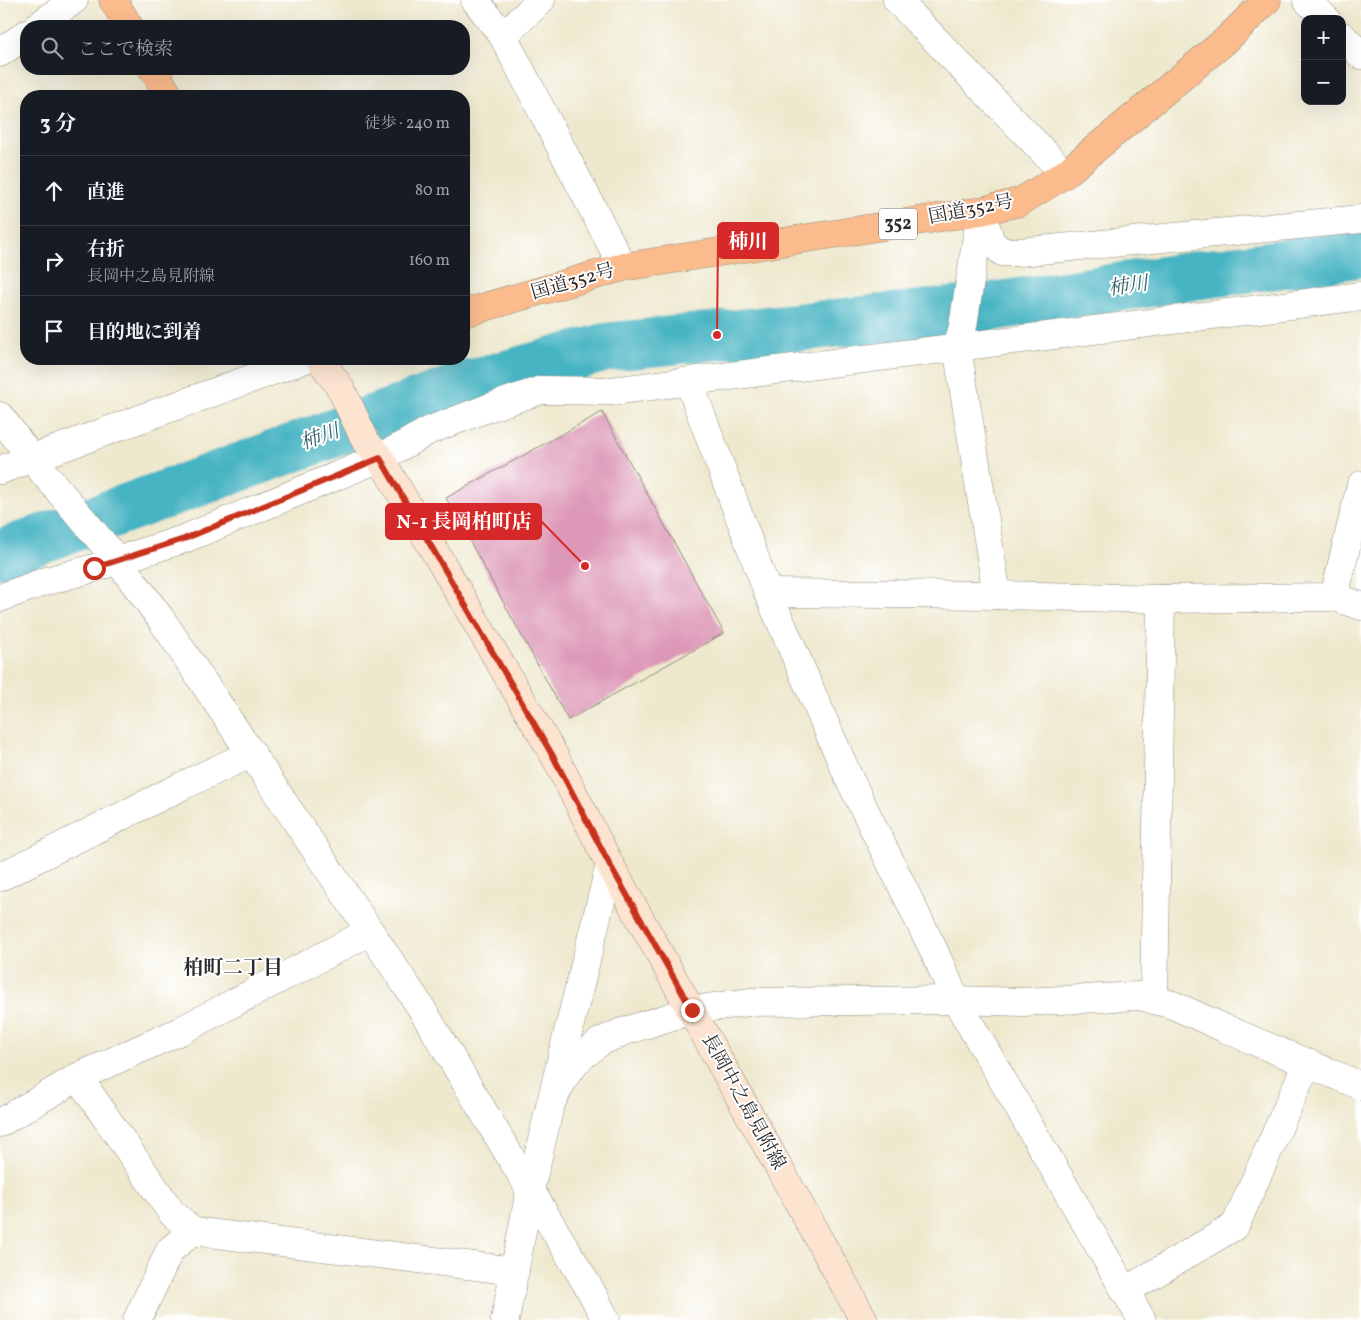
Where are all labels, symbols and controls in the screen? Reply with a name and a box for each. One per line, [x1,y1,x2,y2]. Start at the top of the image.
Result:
map controls [1301,15,1346,105]
button: + [1301,15,1346,60]
search box [20,20,470,75]
icon: search [38,34,66,62]
text: ここで検索 [78,37,173,63]
button: − [1301,60,1346,105]
text: 3 分 [40,110,76,139]
text: 徒歩 · 240 m [364,113,450,135]
icon: ahead [40,177,68,205]
text: 直進 [87,180,125,206]
text: 80 m [415,180,450,202]
street label: 国道352号 [926,189,1016,231]
road number: 352 [879,208,917,240]
callout: 柿川 [718,223,778,258]
text: 柿川 [728,229,768,257]
text: 右折 [87,237,125,263]
icon: right [40,247,68,275]
text: 160 m [409,250,450,272]
street label: 国道352号 [528,258,618,306]
text: 長岡中之島見附線 [87,266,215,288]
water label: 柿川 [1106,270,1152,304]
icon: arrive [40,317,68,345]
text: 目的地に到着 [87,320,201,346]
water label: 柿川 [296,417,345,458]
callout: N-1 長岡柏町店 [386,504,541,539]
text: N-1 長岡柏町店 [397,509,531,537]
route start [83,557,106,580]
district label: 柏町二丁目 [183,955,283,983]
route end [681,999,704,1022]
street label: 長岡中之島見附線 [695,1029,791,1175]

